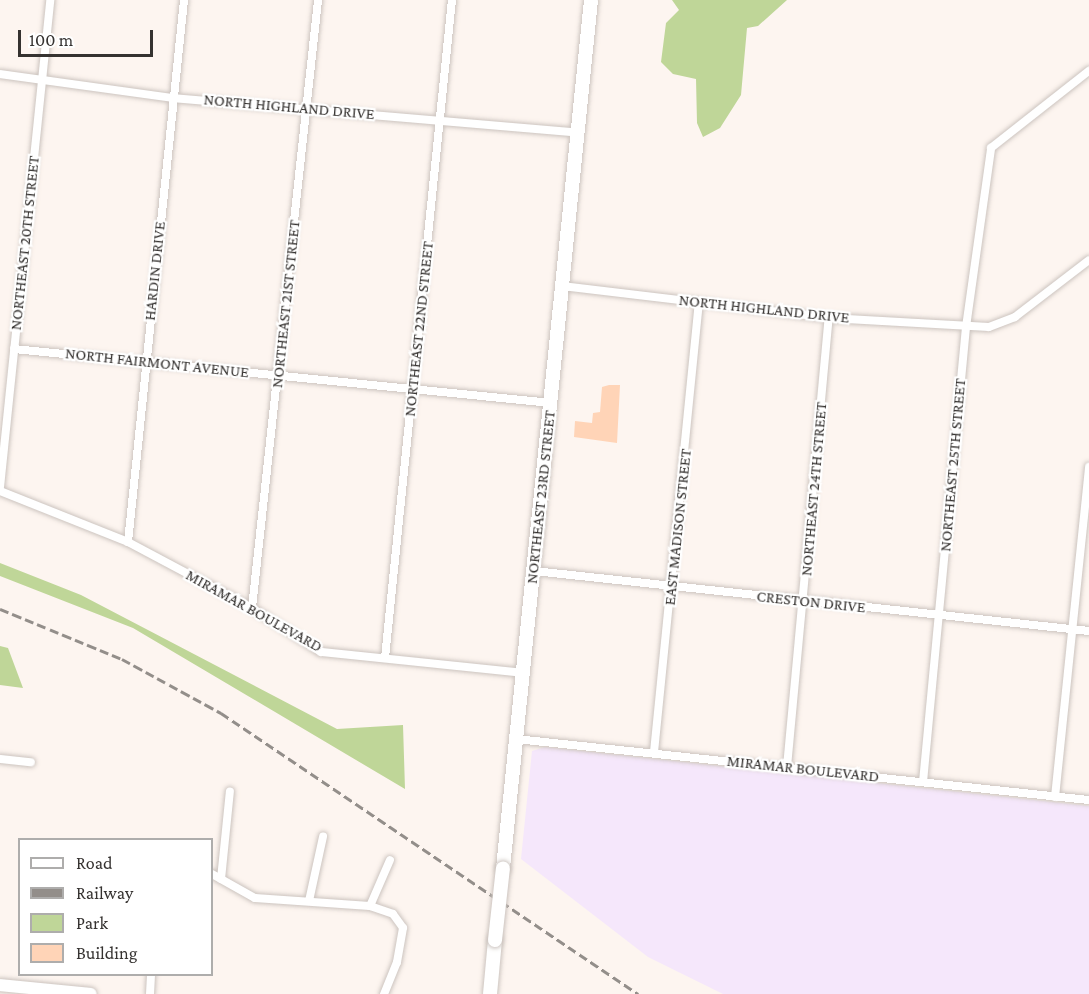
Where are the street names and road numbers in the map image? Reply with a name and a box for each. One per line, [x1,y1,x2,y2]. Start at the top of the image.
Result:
street label: NORTH HIGHLAND DRIVE [203,90,375,124]
street label: NORTHEAST 20TH STREET [6,155,44,331]
street label: NORTHEAST 21ST STREET [268,219,304,389]
street label: HARDIN DRIVE [140,220,170,322]
street label: NORTHEAST 22ND STREET [400,240,438,418]
street label: NORTH HIGHLAND DRIVE [678,290,850,328]
street label: NORTH FAIRMONT AVENUE [64,344,250,382]
street label: NORTHEAST 25TH STREET [936,377,970,553]
street label: NORTHEAST 24TH STREET [797,401,831,577]
street label: NORTHEAST 23RD STREET [522,409,560,585]
street label: EAST MADISON STREET [660,448,696,606]
street label: MIRAMAR BOULEVARD [182,565,326,657]
street label: CRESTON DRIVE [756,587,866,617]
street label: MIRAMAR BOULEVARD [726,751,880,787]

